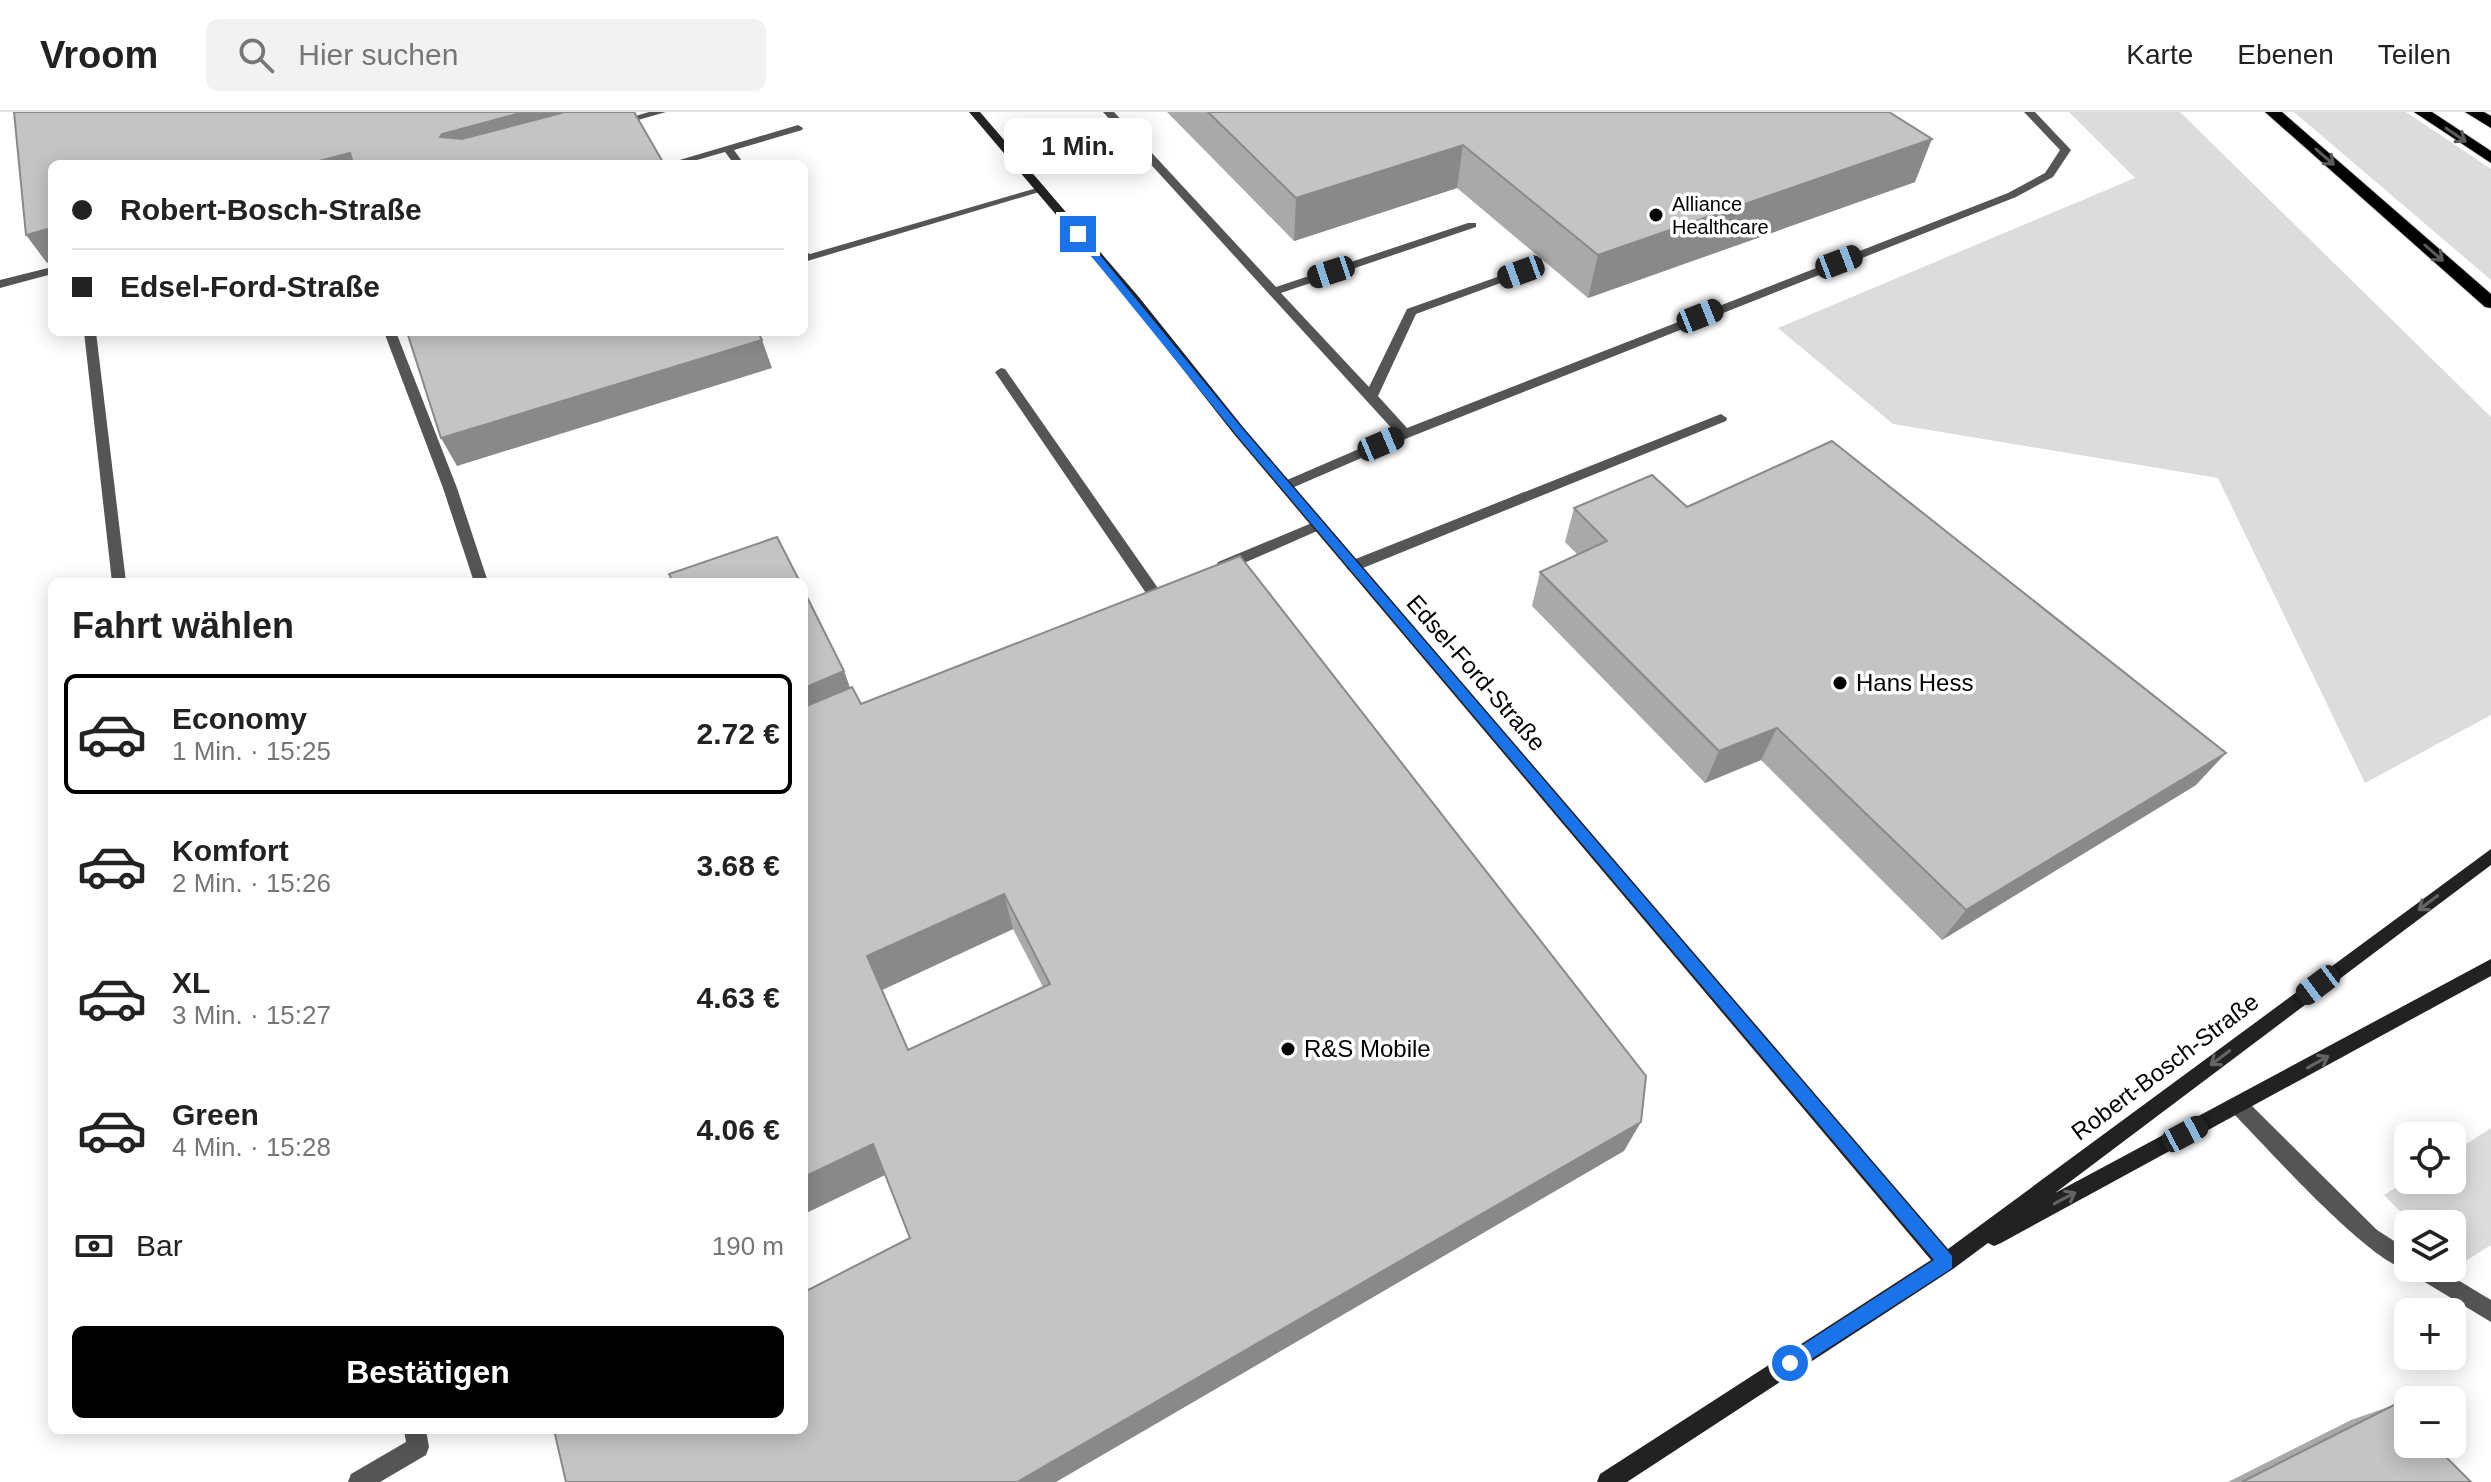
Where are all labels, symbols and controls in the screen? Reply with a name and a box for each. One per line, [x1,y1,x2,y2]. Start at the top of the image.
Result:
search box [206,19,766,91]
icon: search [234,33,278,77]
text: Vroom [40,34,158,76]
text: Hier suchen [298,38,458,71]
text: Karte [2126,39,2193,70]
text: Ebenen [2237,39,2334,70]
text: Teilen [2378,39,2451,70]
callout: 1 Min. [1004,118,1152,174]
one-way arrow [2445,127,2467,143]
text: 1 Min. [1041,131,1115,161]
one-way arrow [2315,148,2335,166]
text: Robert-Bosch-Straße [120,193,422,226]
place label: Alliance Healthcare [1672,193,1769,238]
marker: Alliance Healthcare [1647,206,1665,224]
route end [1060,216,1096,252]
car [1812,242,1866,282]
one-way arrow [2424,244,2444,262]
car [1304,253,1358,291]
car [1494,253,1548,291]
text: Edsel-Ford-Straße [120,270,380,303]
car [1673,296,1727,336]
car [1354,424,1408,464]
street label: Edsel-Ford-Straße [1401,589,1551,756]
text: Fahrt wählen [72,605,294,646]
place label: Hans Hess [1856,669,1973,696]
marker: Hans Hess [1831,674,1849,692]
icon: car [76,698,148,770]
text: Economy [172,702,307,735]
text: 2.72 € [697,717,780,750]
text: 1 Min. · 15:25 [172,736,331,766]
icon: car [76,830,148,902]
text: Komfort [172,834,289,867]
text: 3.68 € [697,849,780,882]
text: 2 Min. · 15:26 [172,868,331,898]
one-way arrow [2418,894,2440,911]
car [2292,961,2344,1009]
icon: car [76,962,148,1034]
text: XL [172,966,210,999]
text: 4.63 € [697,981,780,1014]
street label: Robert-Bosch-Straße [2066,988,2263,1146]
text: 3 Min. · 15:27 [172,1000,331,1030]
place label: R&S Mobile [1304,1035,1431,1062]
marker: R&S Mobile [1279,1040,1297,1058]
one-way arrow [2210,1049,2231,1066]
one-way arrow [2306,1053,2329,1069]
icon: car [76,1094,148,1166]
text: Green [172,1098,259,1131]
car [2158,1112,2212,1156]
text: 4.06 € [697,1113,780,1146]
map controls [2394,1122,2466,1458]
button: locate [2394,1122,2466,1194]
text: 4 Min. · 15:28 [172,1132,331,1162]
one-way arrow [2052,1190,2076,1206]
button: layers [2394,1210,2466,1282]
icon: cash [72,1224,116,1268]
text: Bar [136,1229,183,1262]
text: 190 m [712,1231,784,1261]
button: + [2394,1298,2466,1370]
button: Bestätigen [72,1326,784,1418]
route start [1772,1345,1808,1381]
button: − [2394,1386,2466,1458]

